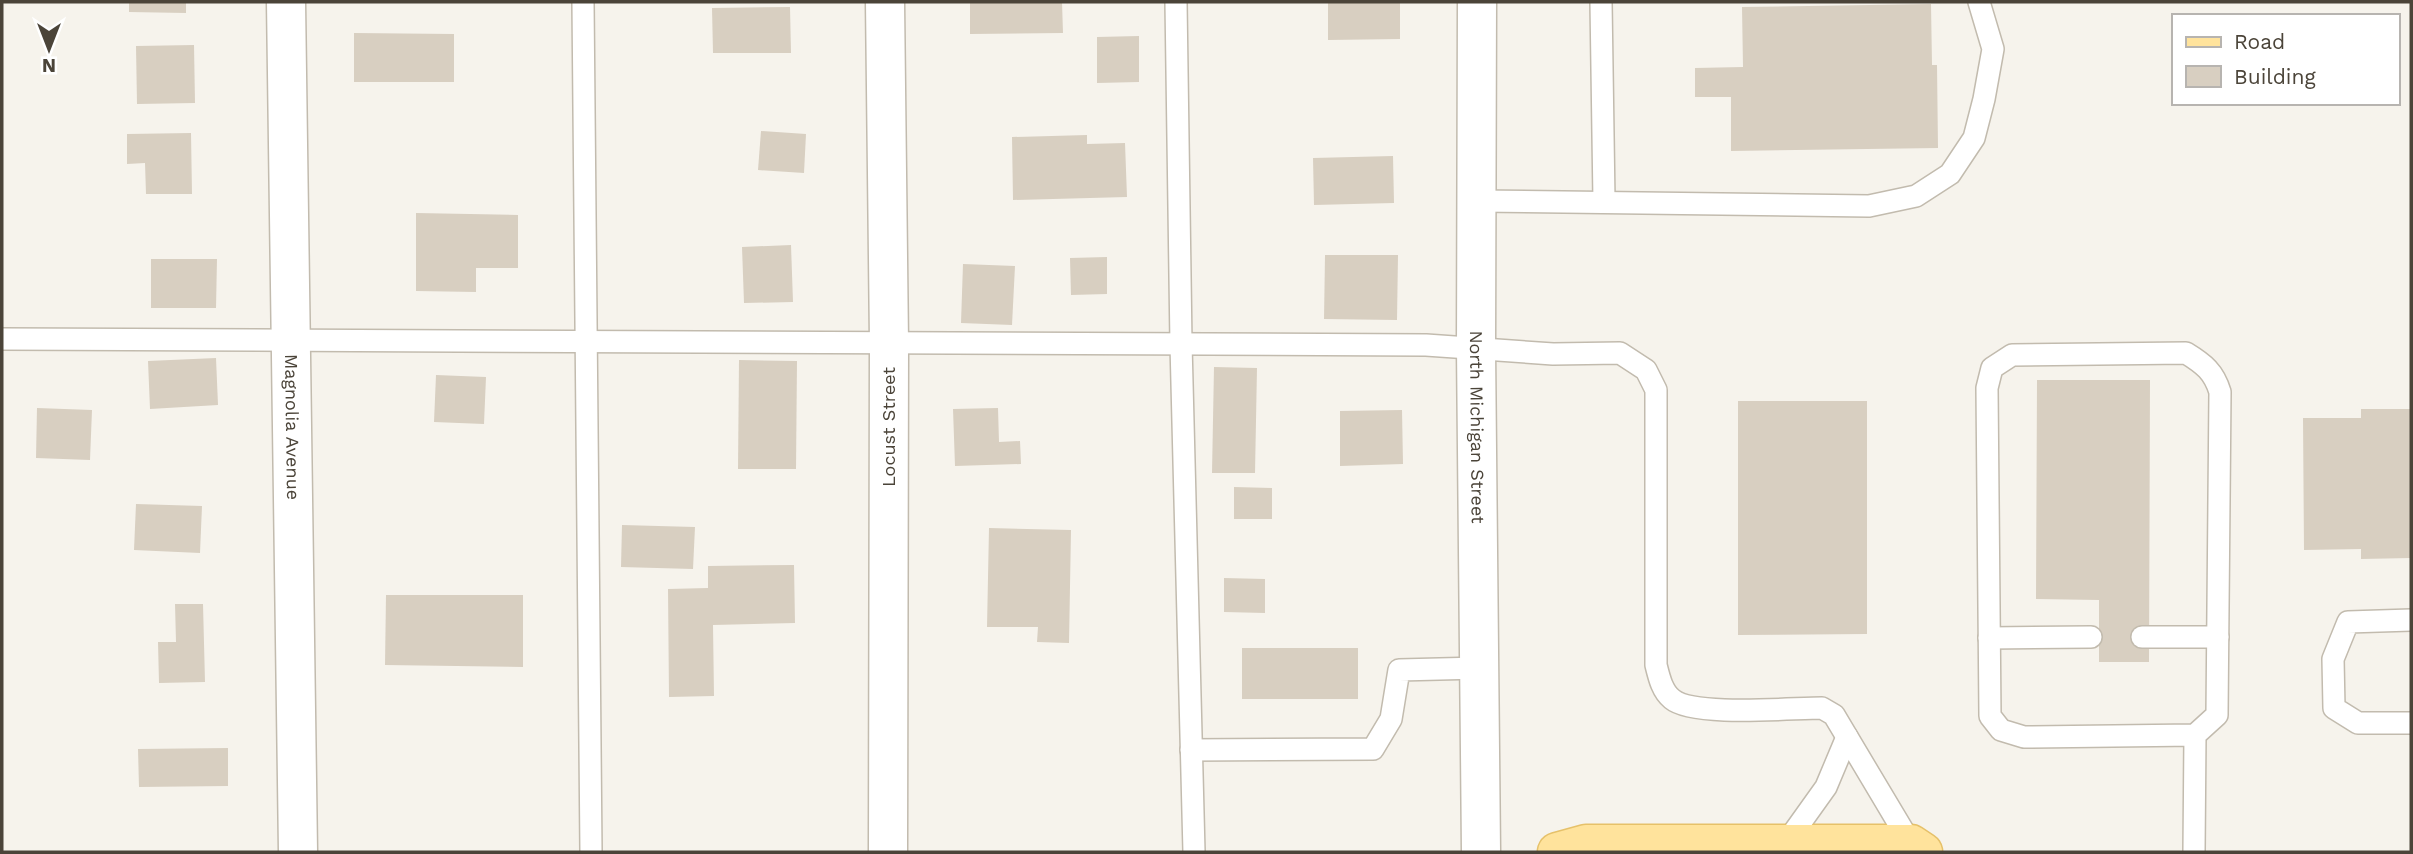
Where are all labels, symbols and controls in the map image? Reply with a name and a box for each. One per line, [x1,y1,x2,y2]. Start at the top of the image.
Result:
north arrow [14,14,84,84]
legend [2172,14,2399,105]
text: Road [2234,29,2285,54]
text: N [42,54,56,77]
text: Building [2234,64,2316,89]
street label: North Michigan Street [1466,330,1489,524]
street label: Magnolia Avenue [281,354,304,500]
street label: Locust Street [878,367,899,487]

